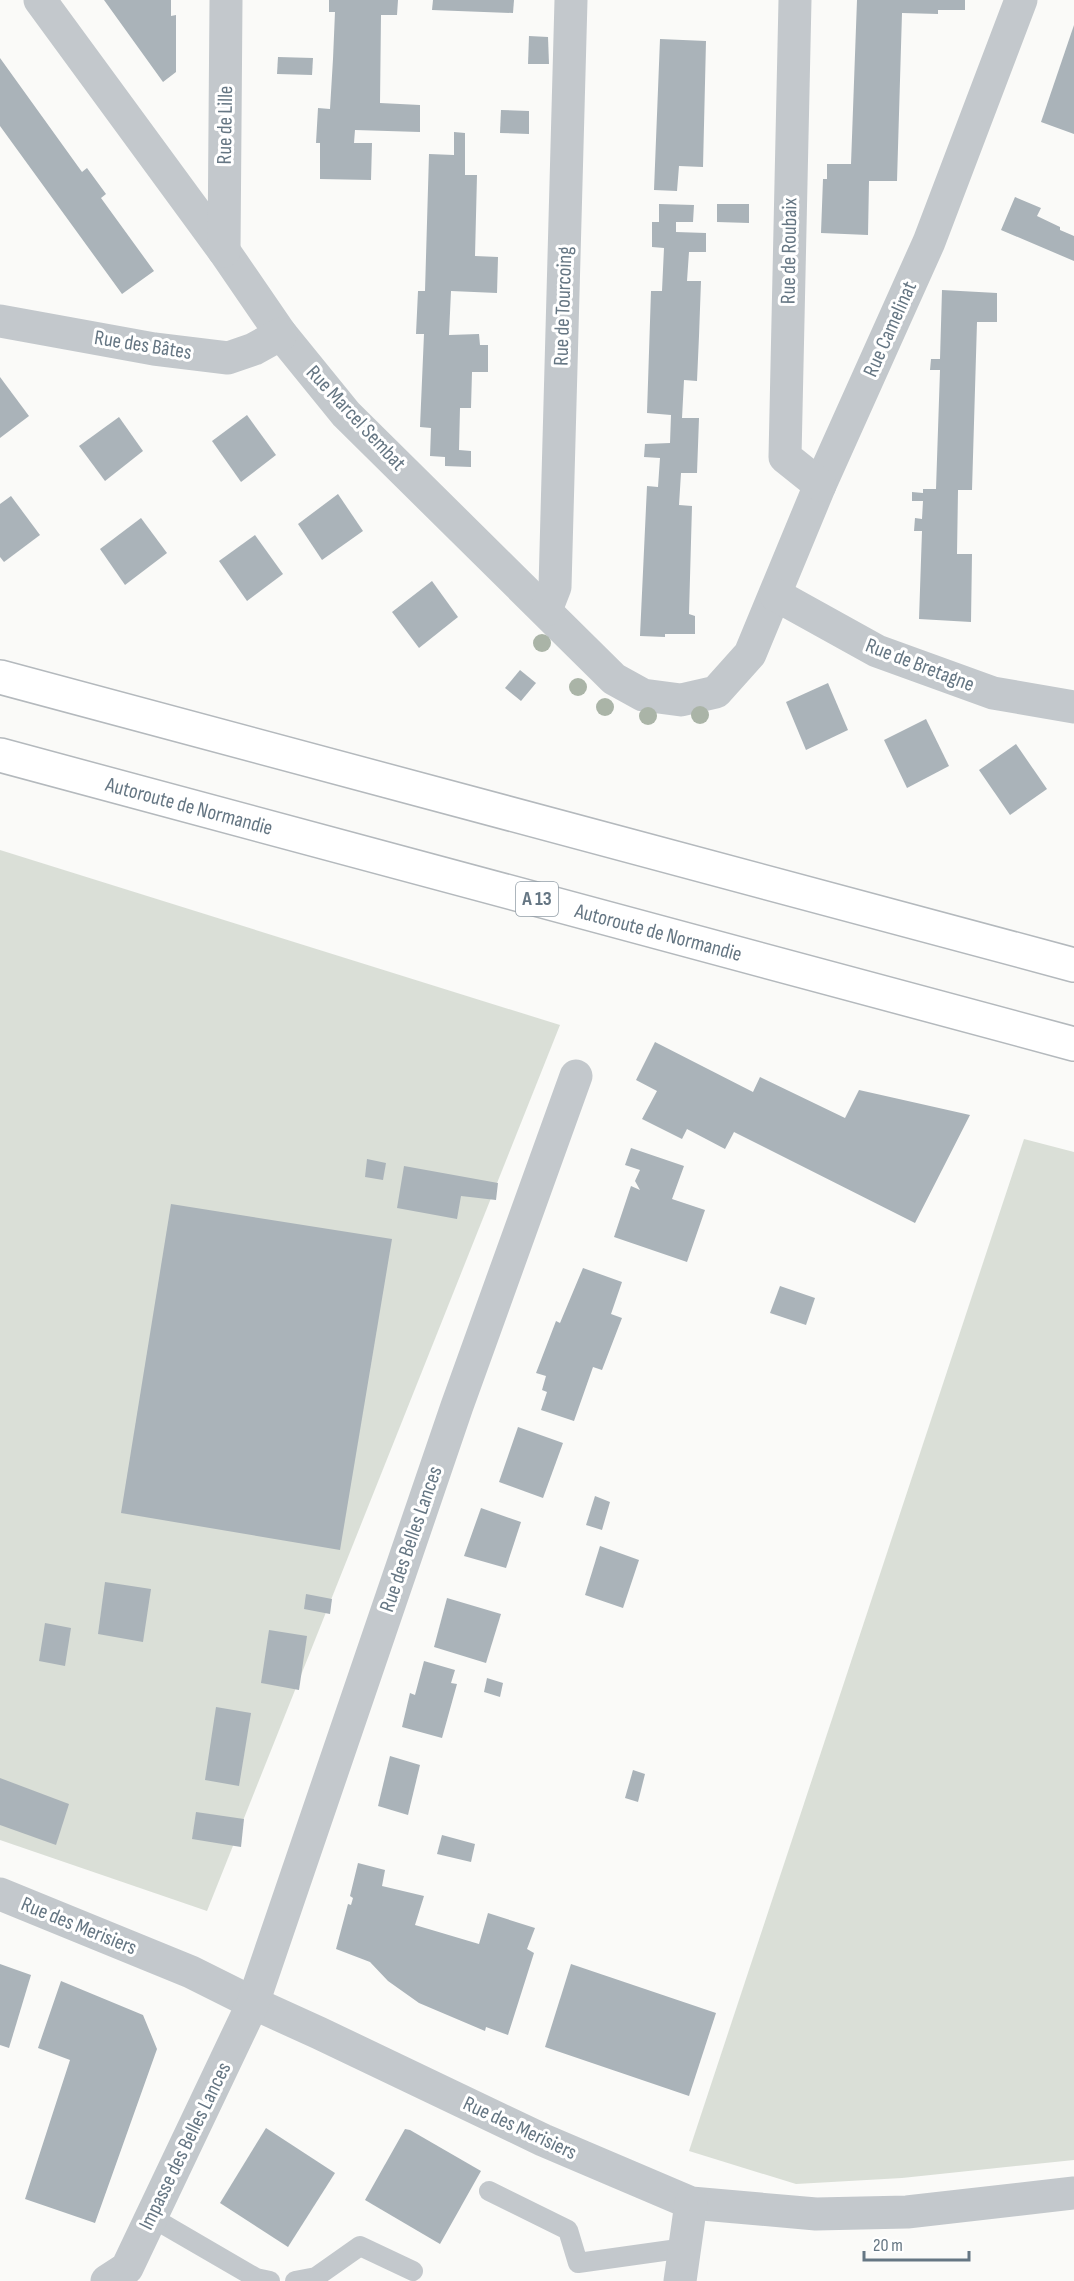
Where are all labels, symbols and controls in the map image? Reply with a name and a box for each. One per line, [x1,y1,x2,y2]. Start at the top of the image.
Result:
street label: Rue de Lille [212,85,238,165]
street label: Rue de Roubaix [776,198,802,304]
street label: Rue de Tourcoing [548,246,578,366]
street label: Rue Camelinat [858,277,922,381]
street label: Rue des Bâtes [93,325,193,365]
street label: Rue Marcel Sembat [301,360,411,476]
street label: Rue de Bretagne [862,633,978,697]
street label: Autoroute de Normandie [102,771,275,840]
road number: A 13 [516,882,558,916]
street label: Autoroute de Normandie [571,898,745,967]
street label: Rue des Belles Lances [374,1463,448,1615]
street label: Rue des Merisiers [18,1891,140,1961]
street label: Impasse des Belles Lances [134,2058,236,2234]
street label: Rue des Merisiers [459,2091,581,2165]
scale bar [864,2224,969,2262]
text: 20 m [873,2235,903,2256]

